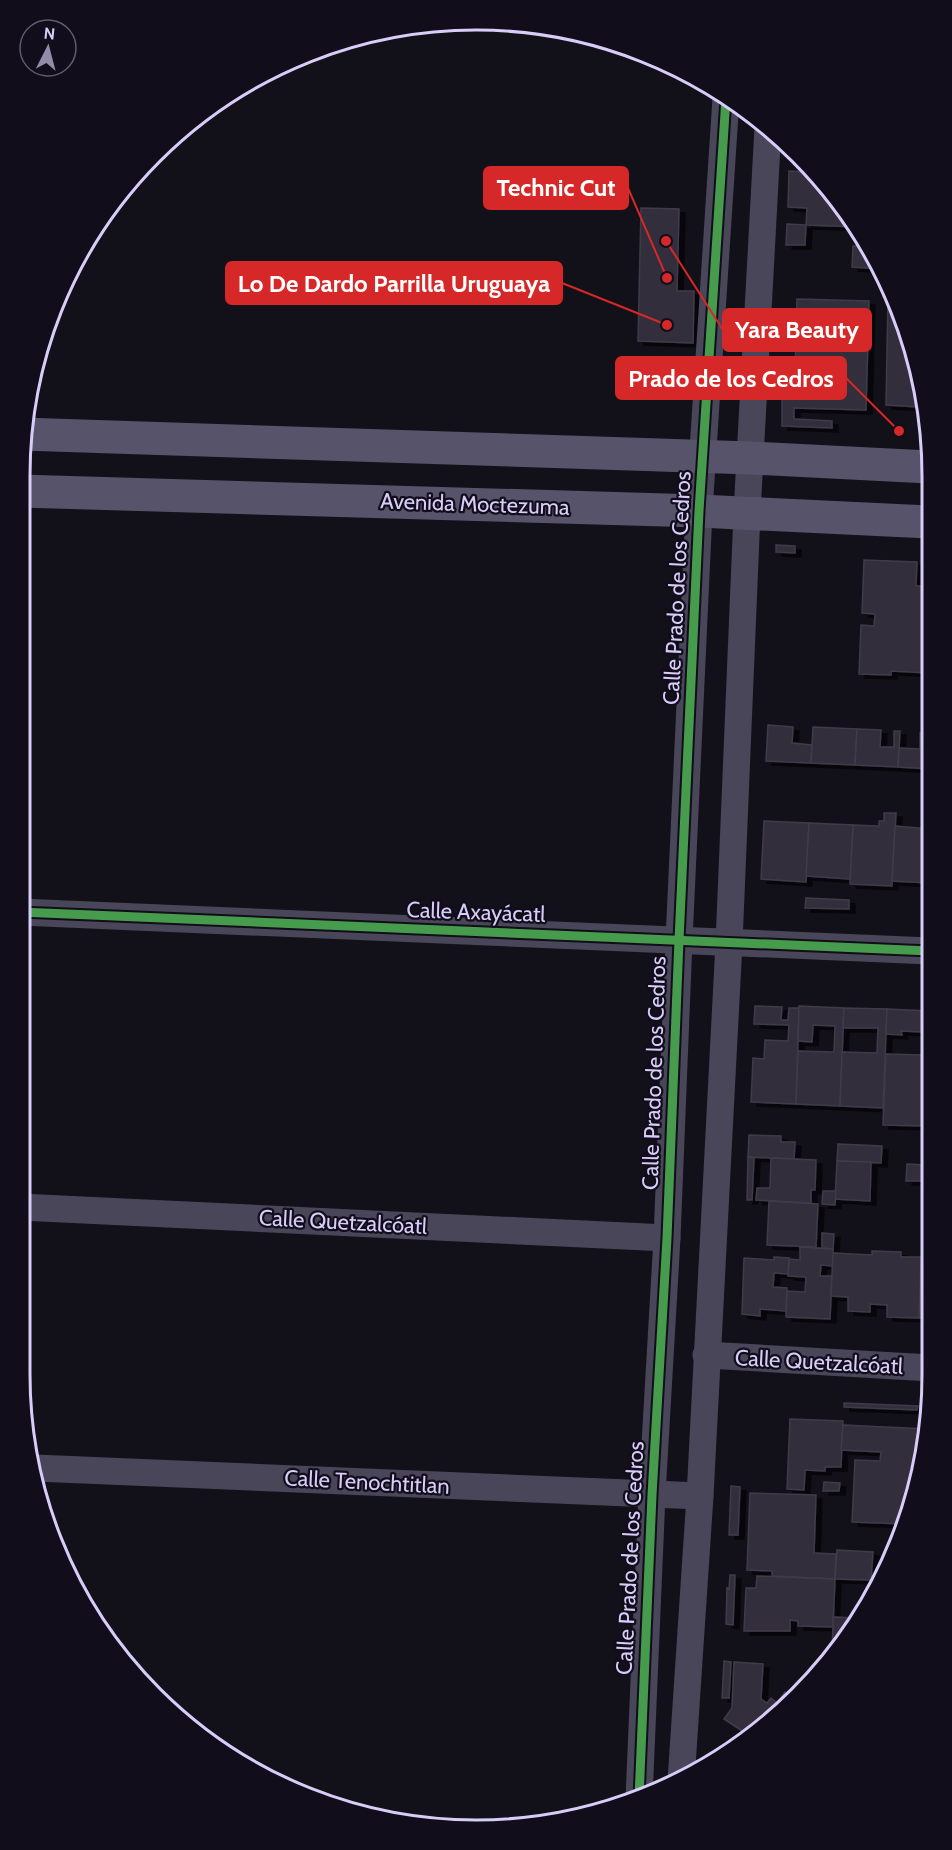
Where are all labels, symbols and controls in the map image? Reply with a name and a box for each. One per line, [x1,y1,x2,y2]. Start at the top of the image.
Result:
north arrow [18,18,78,78]
text: N [43,24,56,44]
callout: Technic Cut [484,167,628,209]
text: Technic Cut [496,173,616,202]
callout: Lo De Dardo Parrilla Uruguaya [226,262,562,304]
text: Lo De Dardo Parrilla Uruguaya [238,269,550,298]
callout: Yara Beauty [723,309,871,351]
text: Yara Beauty [734,315,859,344]
callout: Prado de los Cedros [616,357,846,399]
text: Prado de los Cedros [628,364,834,393]
street label: Calle Prado de los Cedros [657,471,697,705]
street label: Avenida Moctezuma [380,487,571,521]
street label: Calle Axayácatl [406,896,547,928]
street label: Calle Prado de los Cedros [636,956,672,1190]
street label: Calle Quetzalcóatl [258,1204,429,1240]
street label: Calle Quetzalcóatl [734,1344,905,1380]
street label: Calle Prado de los Cedros [610,1441,650,1675]
street label: Calle Tenochtitlan [284,1464,450,1500]

